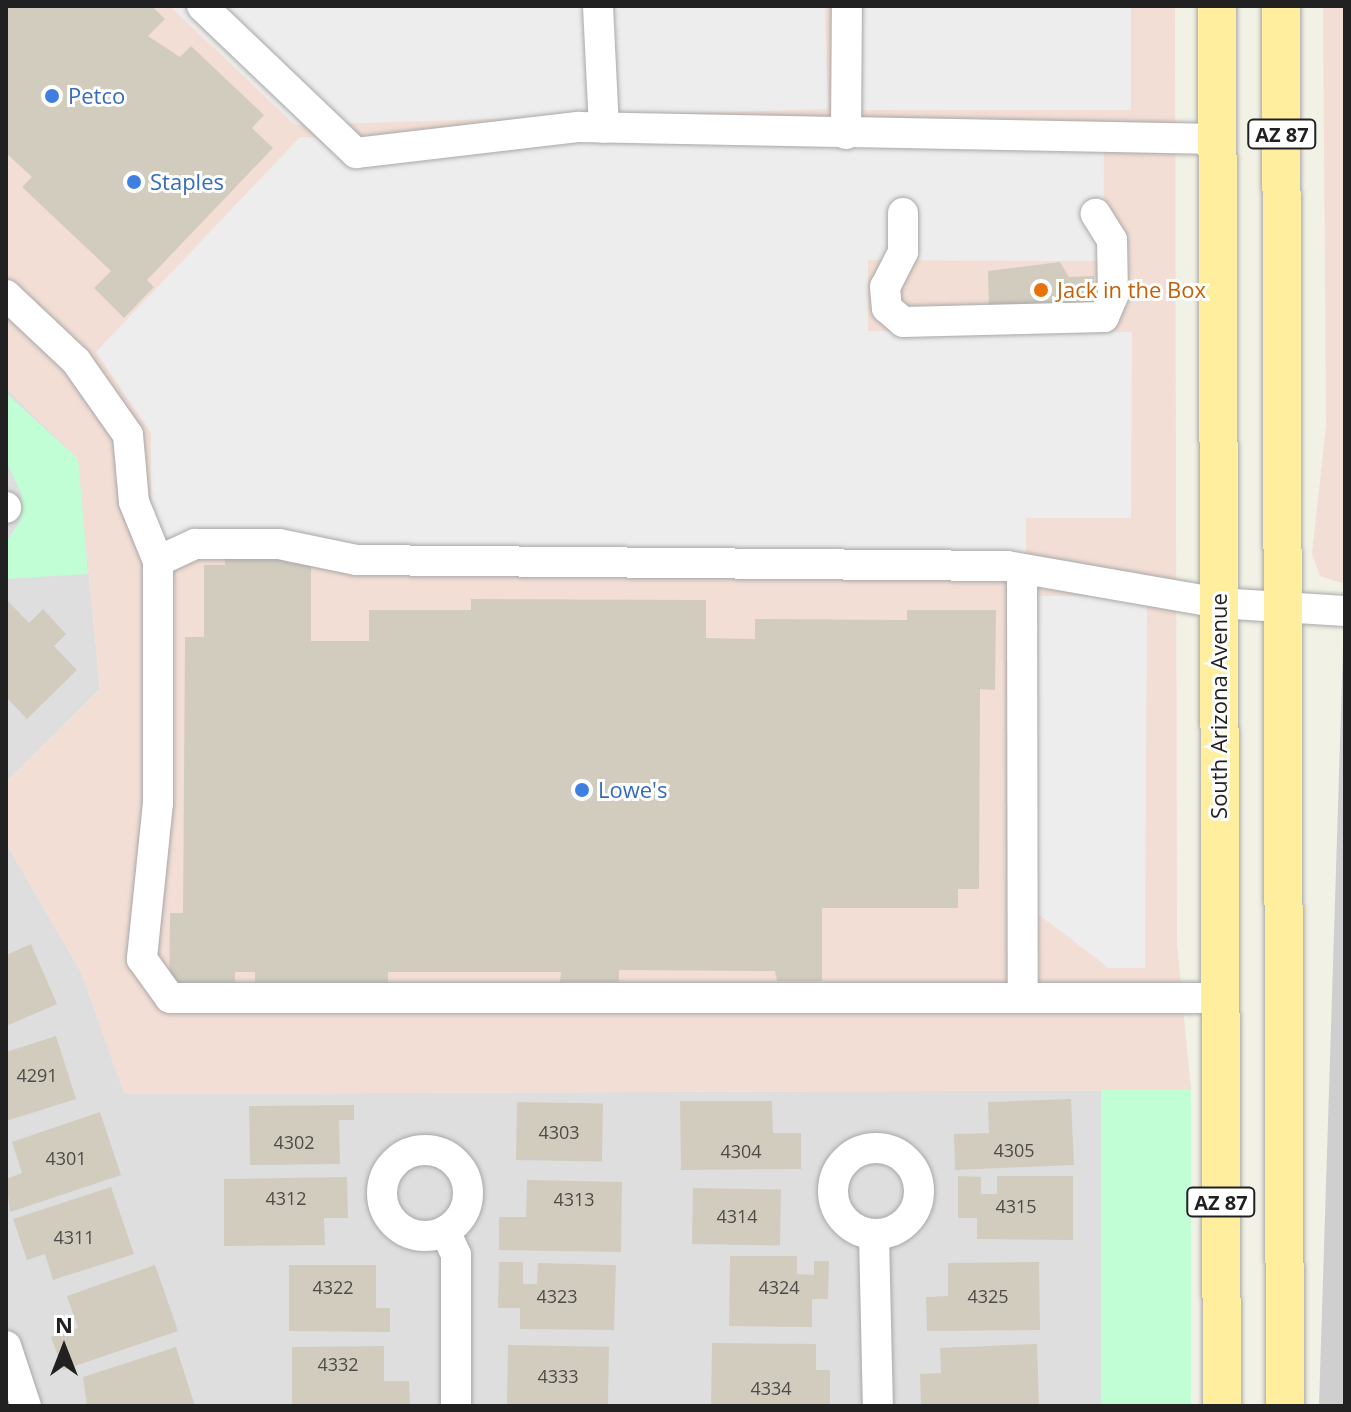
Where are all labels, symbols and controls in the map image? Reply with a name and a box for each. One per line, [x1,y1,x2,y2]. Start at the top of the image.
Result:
place label: Petco [68,83,125,109]
marker: Petco [43,87,61,105]
road number: AZ 87 [1246,118,1318,150]
place label: Staples [150,169,224,195]
marker: Staples [125,173,143,191]
place label: Jack in the Box [1057,277,1206,303]
marker: Jack in the Box [1032,281,1050,299]
street label: South Arizona Avenue [1206,593,1232,819]
place label: Lowe's [598,777,667,803]
marker: Lowe's [573,781,591,799]
house number: 4291 [16,1064,58,1086]
house number: 4303 [538,1121,580,1143]
house number: 4302 [273,1131,315,1153]
house number: 4305 [993,1139,1035,1161]
house number: 4304 [720,1140,762,1162]
house number: 4301 [45,1147,87,1169]
road number: AZ 87 [1185,1186,1257,1218]
house number: 4312 [265,1187,307,1209]
house number: 4313 [553,1188,595,1210]
house number: 4315 [995,1195,1037,1217]
house number: 4314 [716,1205,758,1227]
house number: 4311 [53,1226,95,1248]
house number: 4322 [312,1276,354,1298]
house number: 4324 [758,1276,800,1298]
house number: 4323 [536,1285,578,1307]
house number: 4325 [967,1285,1009,1307]
north arrow [24,1308,104,1388]
text: N [55,1309,73,1339]
house number: 4332 [317,1353,359,1375]
house number: 4333 [537,1365,579,1387]
house number: 4334 [750,1377,792,1399]

